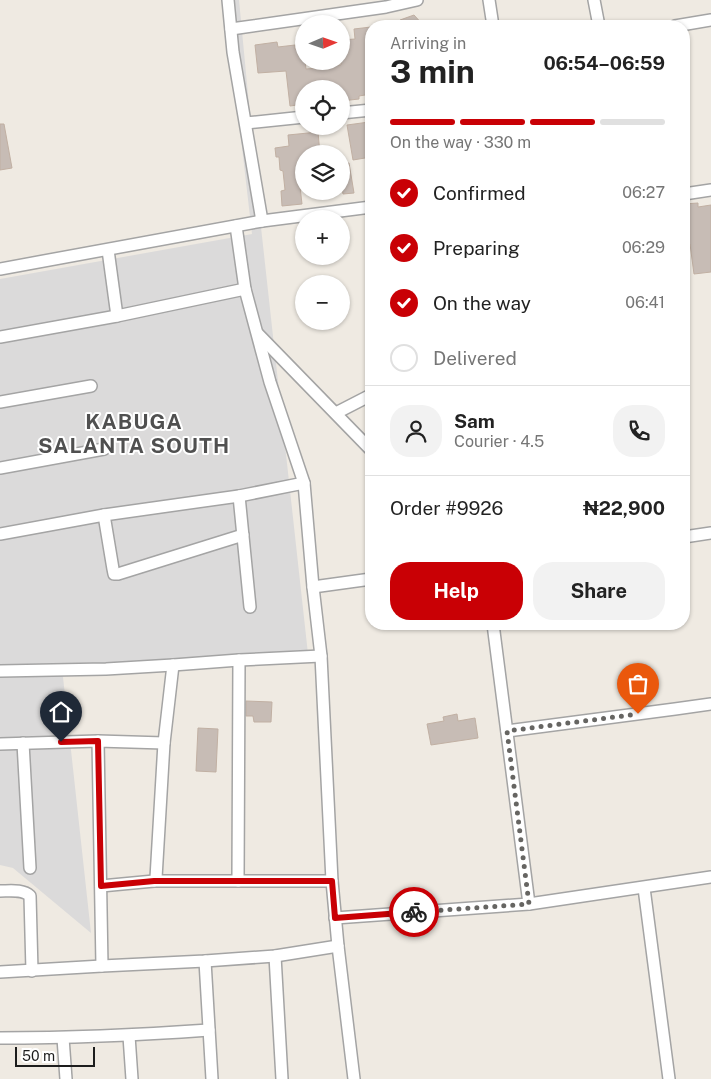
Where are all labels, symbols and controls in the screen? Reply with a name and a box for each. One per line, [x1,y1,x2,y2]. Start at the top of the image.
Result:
north arrow [295,15,350,70]
map controls [295,15,350,330]
text: Arriving in [390,34,466,53]
text: 06:54–06:59 [543,52,665,74]
text: 3 min [390,53,475,90]
button: locate [295,80,350,135]
text: On the way · 330 m [390,133,531,152]
button: layers [295,145,350,200]
icon: check [390,179,418,207]
text: Confirmed [433,182,526,204]
text: 06:27 [622,183,665,202]
button: + [295,210,350,265]
icon: check [390,234,418,262]
text: Preparing [433,237,520,259]
text: 06:29 [622,238,665,257]
button: − [295,275,350,330]
icon: check [390,289,418,317]
text: On the way [433,292,531,314]
text: 06:41 [625,293,665,312]
text: Delivered [433,347,517,369]
button: person [390,405,442,457]
button: phone [613,405,665,457]
district label: KABUGA SALANTA SOUTH [38,409,230,458]
text: Sam [454,410,495,432]
text: Courier · 4.5 [454,432,544,451]
text: Order #9926 [390,497,503,519]
text: ₦22,900 [583,497,665,519]
button: Help [390,562,523,620]
button: Share [533,562,665,620]
pin [617,663,659,714]
icon: bag [624,670,652,698]
pin [40,691,82,742]
icon: home [47,698,75,726]
courier [389,887,439,937]
icon: bike [400,898,428,926]
scale bar [15,1044,95,1067]
text: 50 m [22,1048,55,1064]

